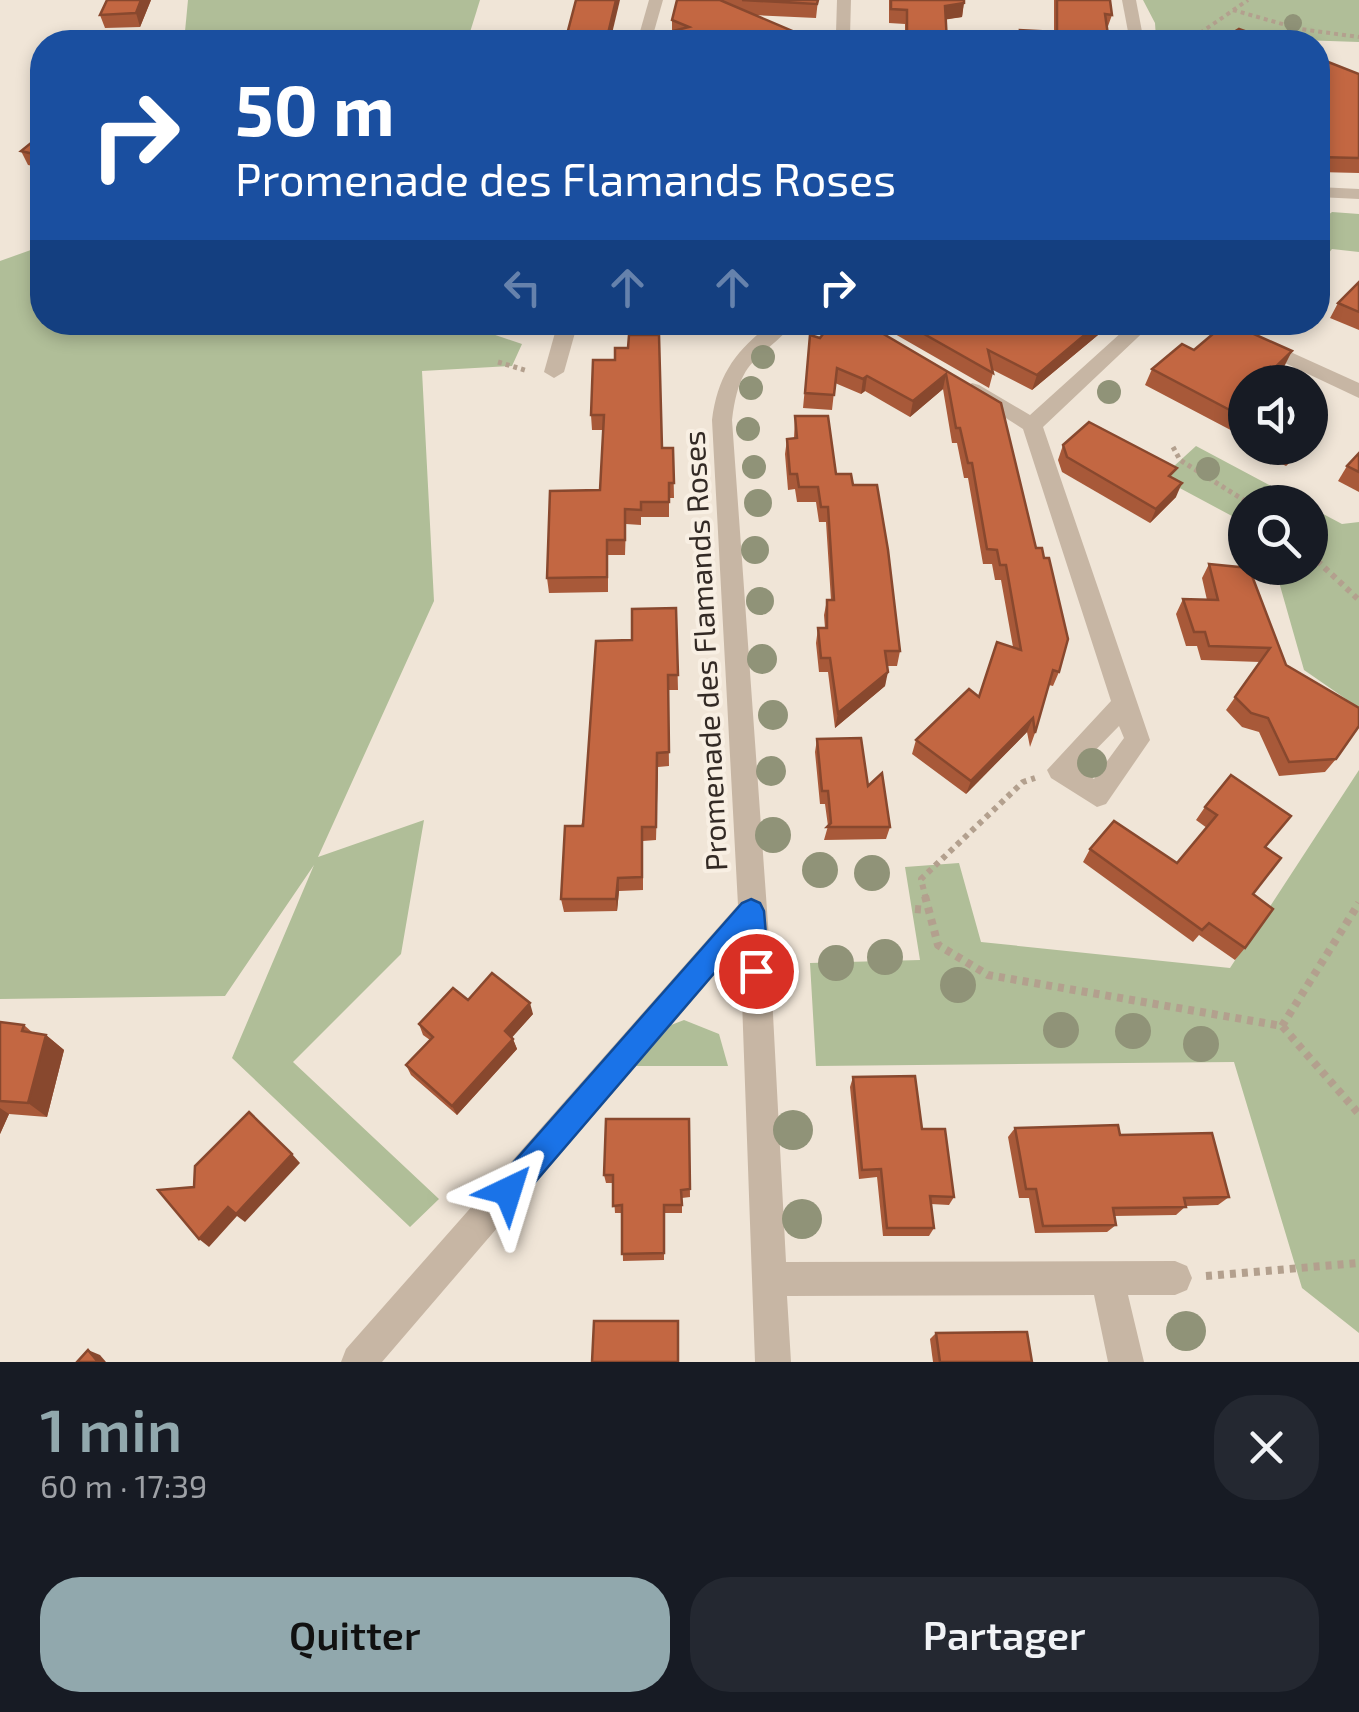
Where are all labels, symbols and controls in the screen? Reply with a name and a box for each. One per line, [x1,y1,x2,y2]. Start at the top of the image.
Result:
text: 50 m [235,66,395,150]
icon: right [70,70,200,200]
text: Promenade des Flamands Roses [235,151,896,205]
icon: left [495,260,550,315]
icon: ahead [600,260,655,315]
icon: ahead [705,260,760,315]
icon: right [810,260,865,315]
map controls [1228,365,1328,585]
button: sound [1228,365,1328,465]
street label: Promenade des Flamands Roses [674,430,734,872]
button: search [1228,485,1328,585]
pin [714,929,799,1014]
icon: arrive [729,944,784,999]
position arrow [456,1139,560,1243]
text: 1 min [40,1392,182,1464]
button: close [1214,1395,1319,1500]
text: 60 m · 17:39 [40,1466,207,1504]
button: Quitter [40,1577,670,1692]
button: Partager [690,1577,1319,1692]

